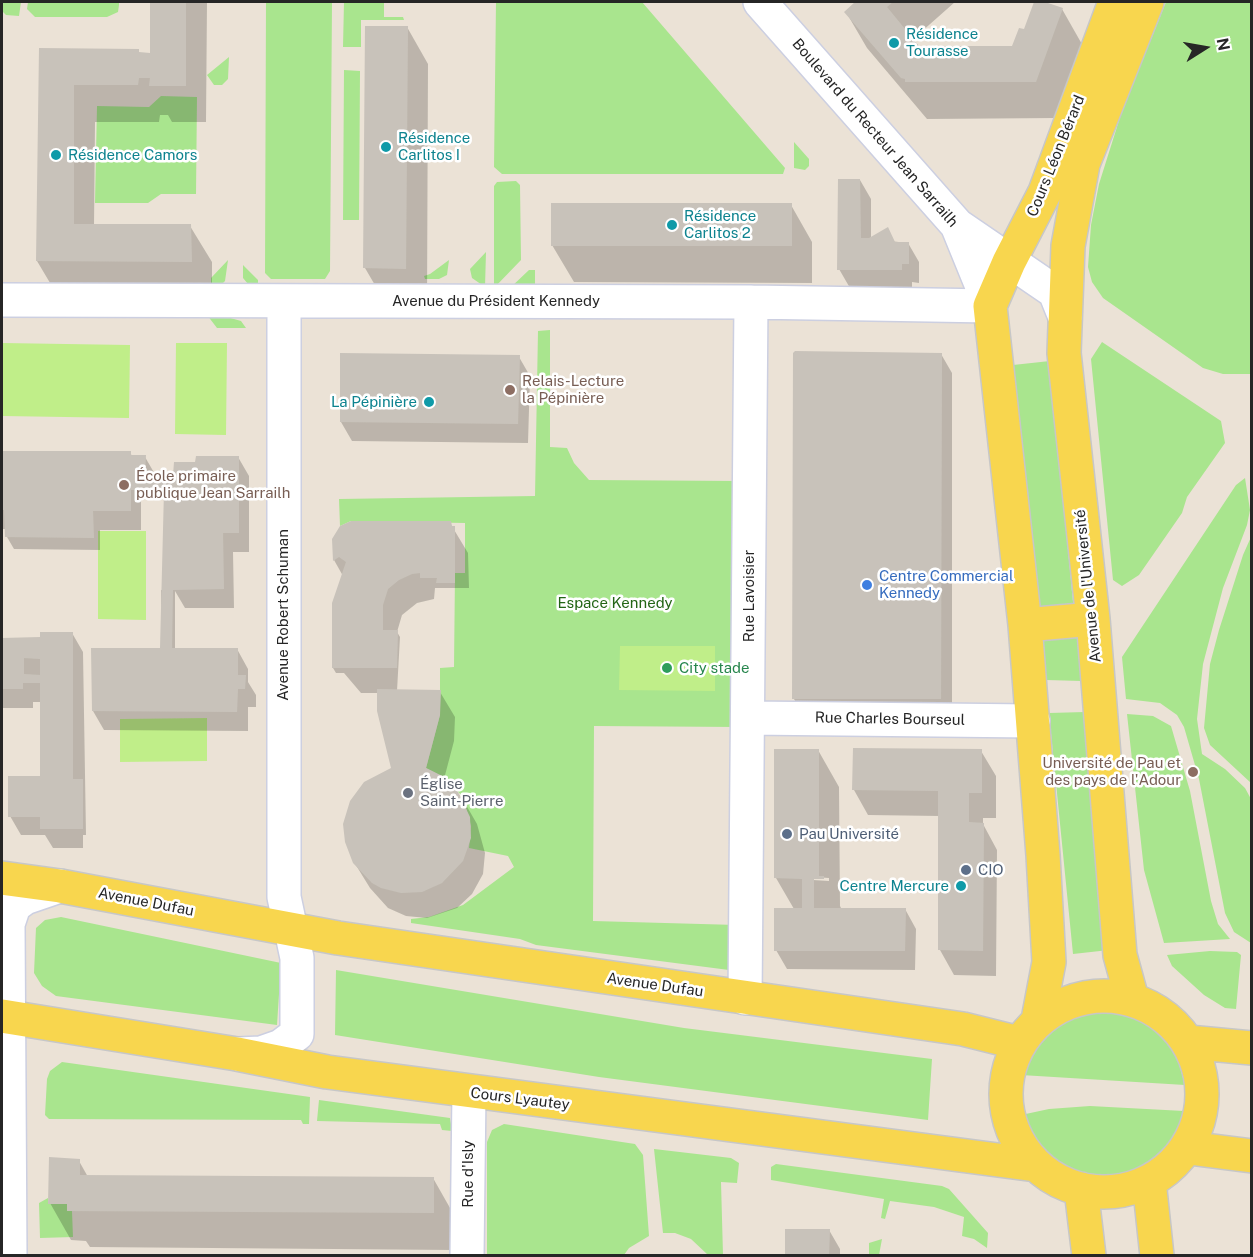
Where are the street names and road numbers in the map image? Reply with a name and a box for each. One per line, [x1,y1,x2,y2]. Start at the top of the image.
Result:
street label: Boulevard du Recteur Jean Sarrailh [788,35,962,231]
street label: Cours Léon Bérard [1023,93,1089,219]
street label: Avenue du Président Kennedy [392,292,600,310]
street label: Avenue de l'Université [1071,509,1105,663]
street label: Avenue Robert Schuman [274,529,292,701]
street label: Rue Lavoisier [740,550,758,642]
street label: Rue Charles Bourseul [815,709,965,729]
street label: Avenue Dufau [97,884,195,920]
street label: Avenue Dufau [606,969,704,1001]
street label: Cours Lyautey [469,1084,571,1114]
street label: Rue d'Isly [459,1140,477,1208]

